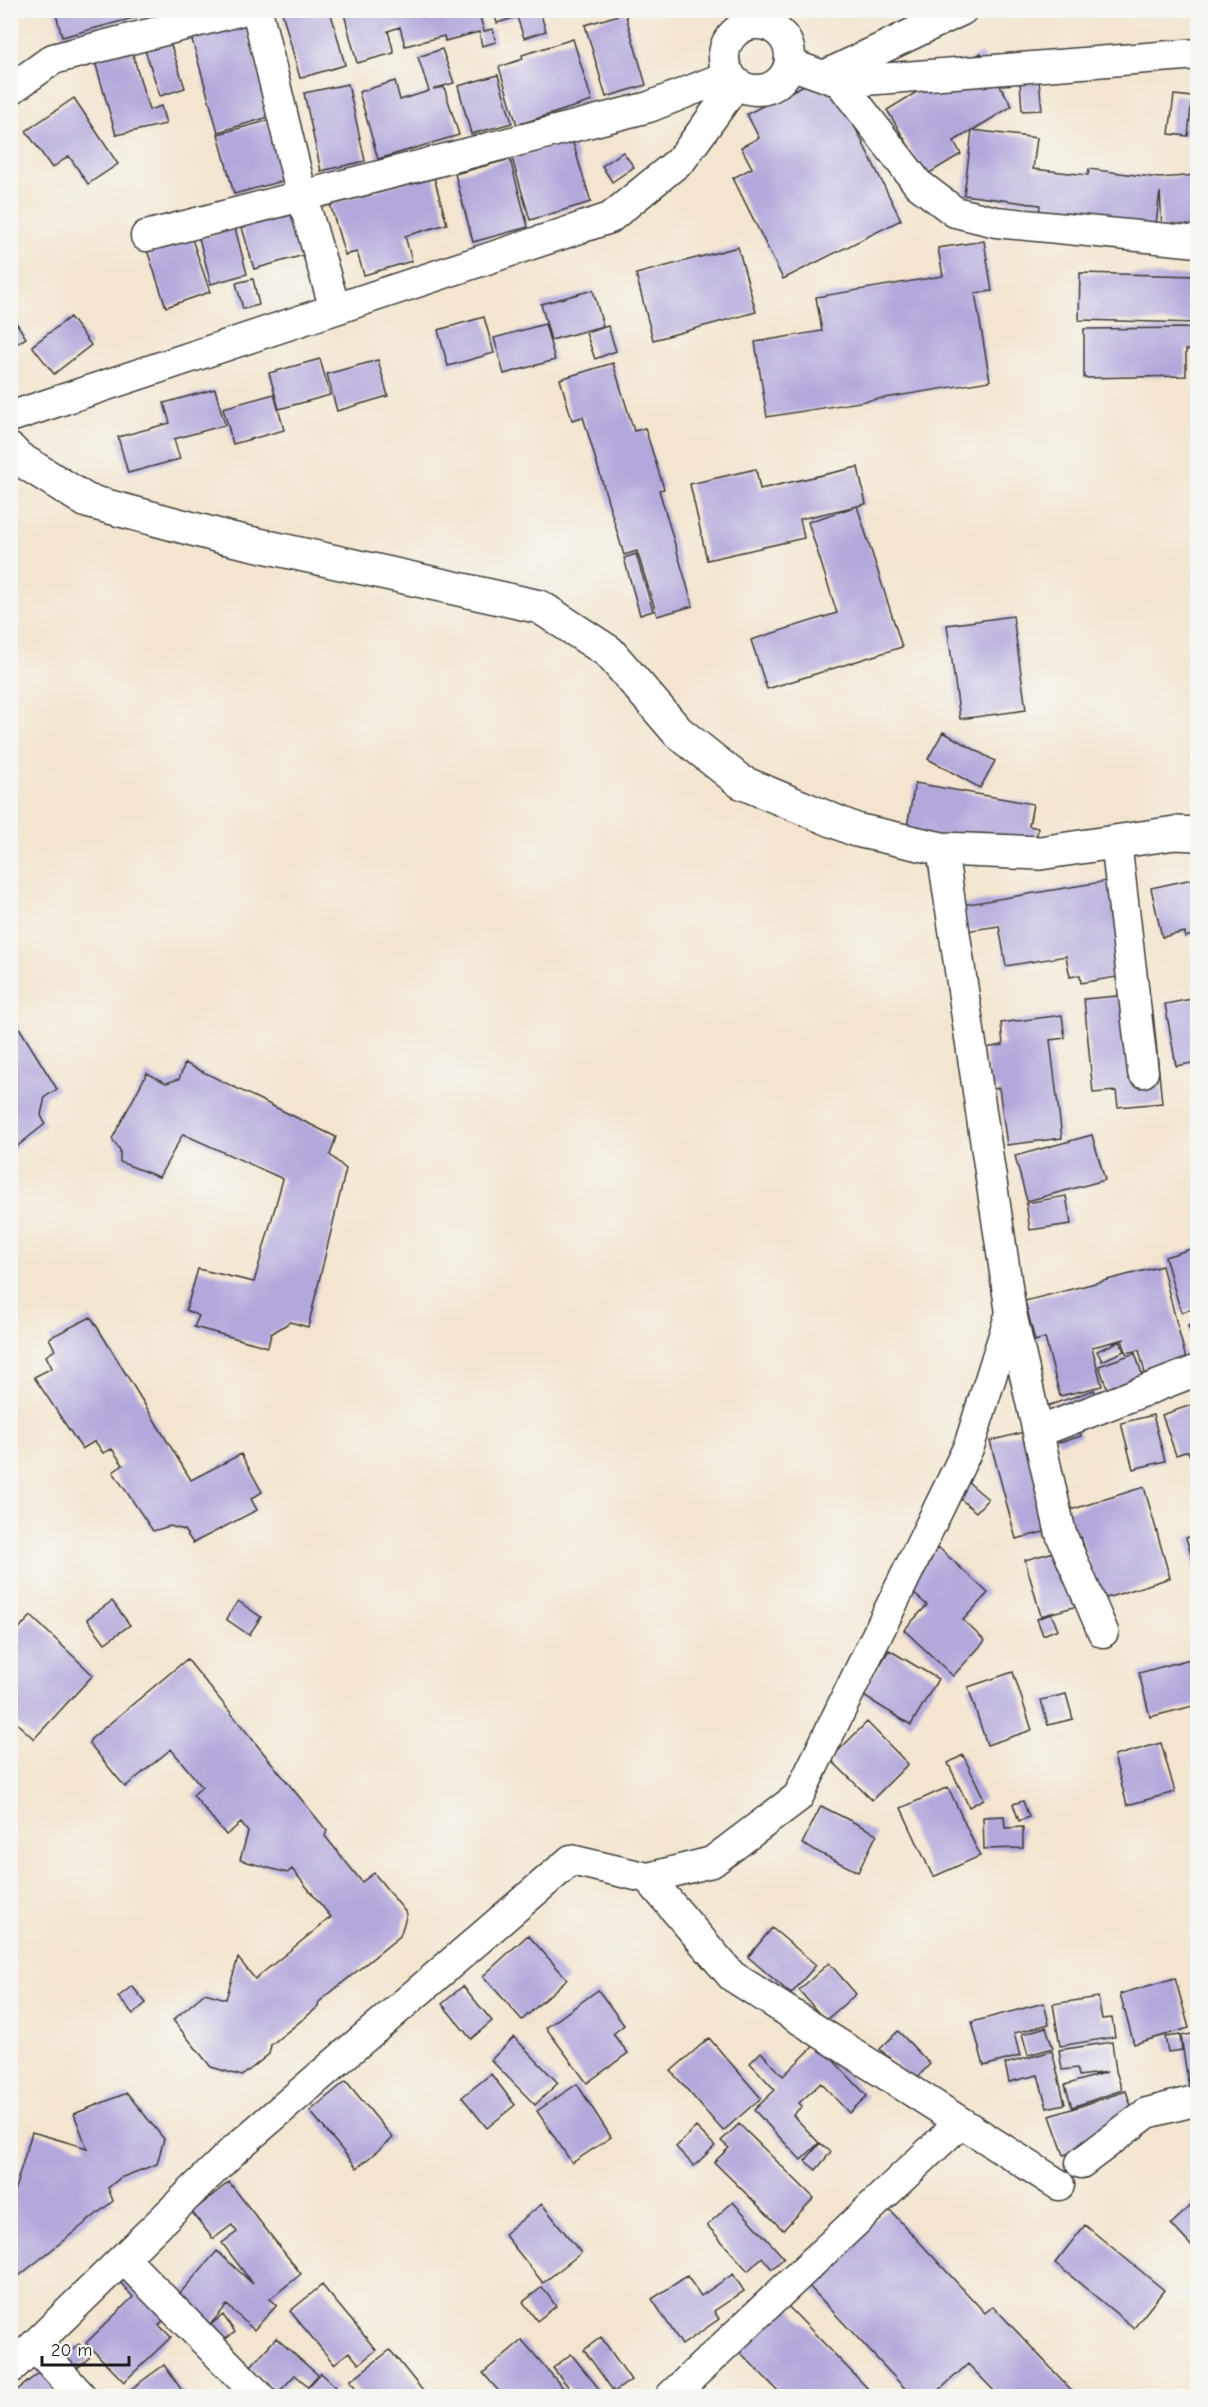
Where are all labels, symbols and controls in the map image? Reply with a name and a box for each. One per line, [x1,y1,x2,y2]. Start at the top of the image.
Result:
scale bar [42,2329,129,2367]
text: 20 m [51,2340,92,2361]

